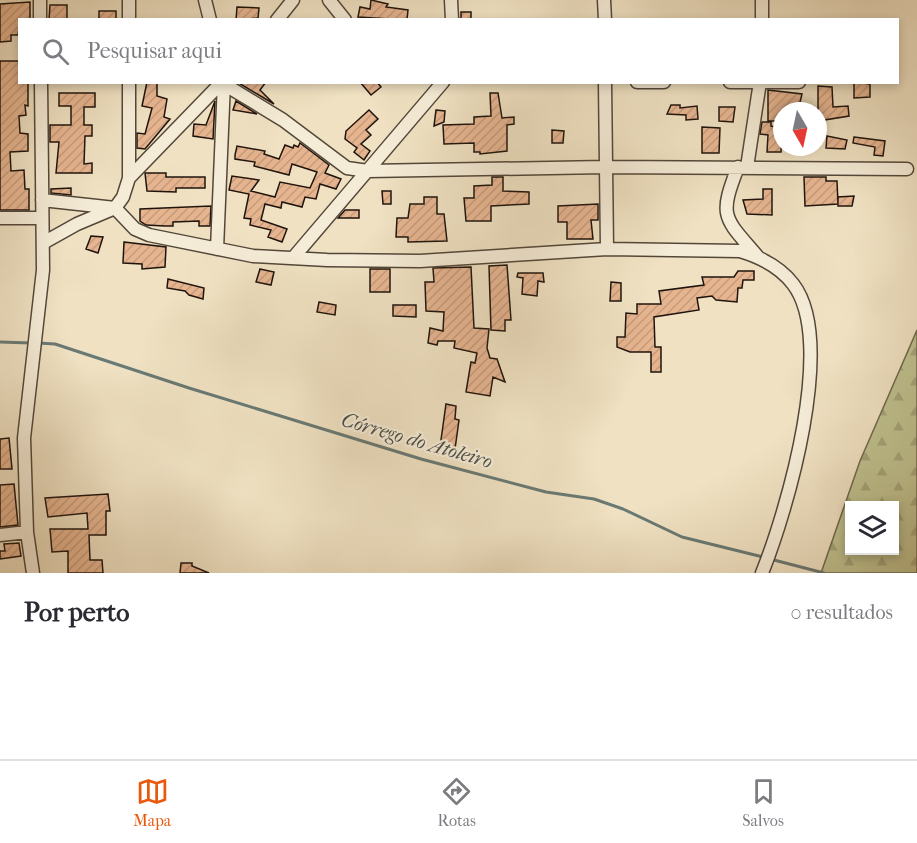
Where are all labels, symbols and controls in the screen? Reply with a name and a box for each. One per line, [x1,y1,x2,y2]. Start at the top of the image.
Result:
search box [18,18,899,84]
icon: search [39,35,72,68]
text: Pesquisar aqui [87,38,222,64]
north arrow [773,102,827,156]
water label: Córrego do Atoleiro [339,408,495,473]
map controls [845,501,899,555]
button: layers [845,501,899,555]
text: Por perto [24,597,129,628]
text: 0 resultados [790,601,893,624]
tab: Mapa [133,775,171,830]
tab: Rotas [438,775,476,830]
tab: Salvos [742,775,784,830]

